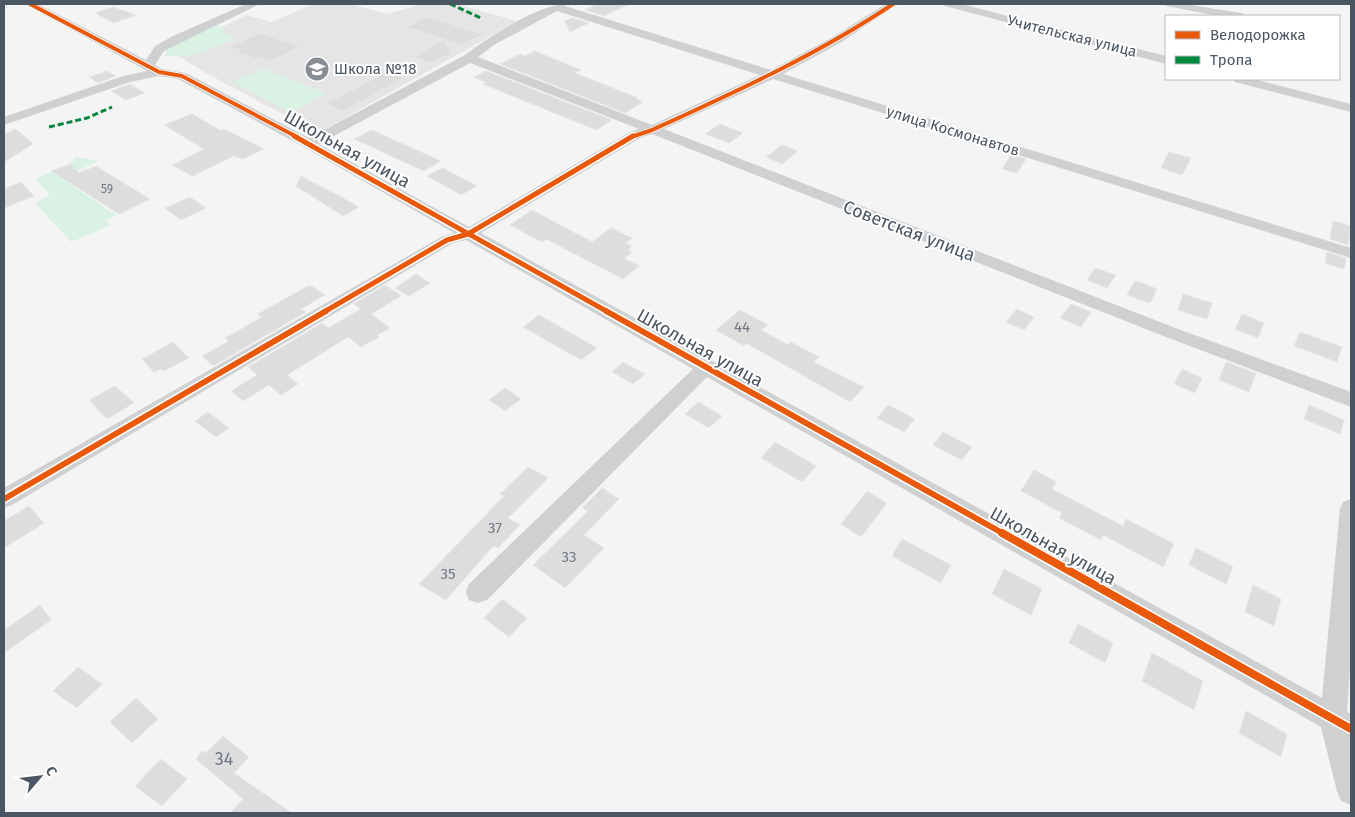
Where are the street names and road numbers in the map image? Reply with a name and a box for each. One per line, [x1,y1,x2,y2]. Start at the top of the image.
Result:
street label: Учительская улица [1005,11,1139,61]
street label: улица Космонавтов [884,102,1022,160]
street label: Школьная улица [280,105,414,193]
street label: Советская улица [840,196,978,266]
street label: Школьная улица [633,304,767,392]
street label: Школьная улица [986,502,1120,590]

